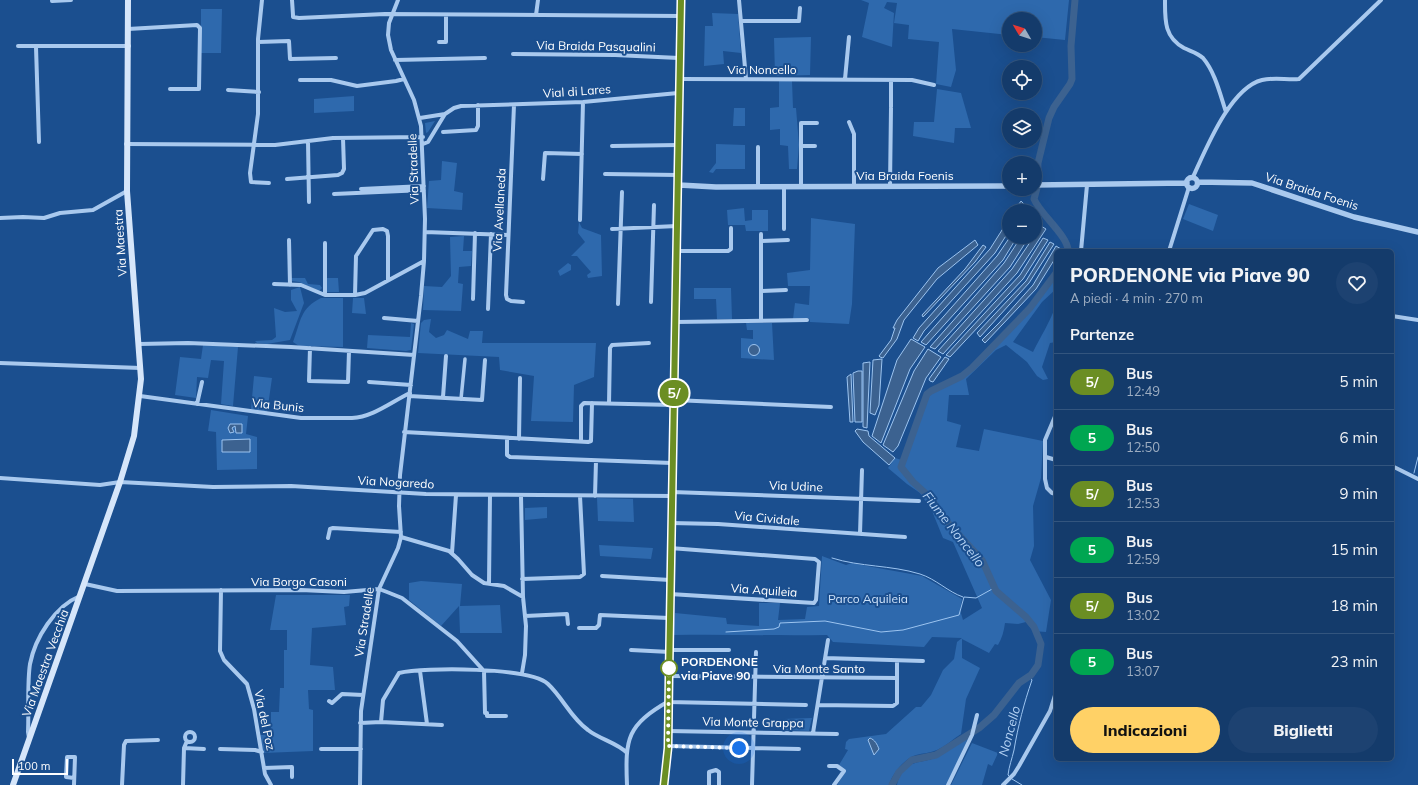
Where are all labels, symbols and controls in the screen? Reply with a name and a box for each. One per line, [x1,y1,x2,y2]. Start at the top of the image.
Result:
north arrow [1002,12,1042,52]
map controls [1002,12,1042,244]
street label: Via Braida Pasqualini [536,37,656,55]
button: locate [1002,60,1042,100]
street label: Via Noncello [727,62,797,77]
street label: Vial di Lares [543,81,612,101]
button: layers [1002,108,1042,148]
street label: Via Stradelle [404,133,422,205]
button: + [1002,156,1042,196]
street label: Via Avellaneda [489,168,509,252]
street label: Via Braida Foenis [856,168,954,183]
street label: Via Braida Foenis [1263,169,1361,213]
button: − [1002,204,1042,244]
street label: Via Maestra [110,209,130,277]
button: heart [1336,262,1378,304]
text: PORDENONE via Piave 90 [1070,263,1310,287]
text: A piedi · 4 min · 270 m [1070,290,1203,306]
text: Partenze [1070,325,1134,344]
text: Bus [1126,364,1153,383]
text: 5 min [1340,372,1378,391]
text: 5/ [1086,373,1098,391]
line badge: 5/ [656,380,692,406]
text: 12:49 [1126,383,1160,399]
text: 5/ [668,384,680,402]
street label: Via Bunis [251,395,305,415]
text: Bus [1126,420,1153,439]
text: 6 min [1340,428,1378,447]
text: 5 [1088,429,1096,447]
text: 12:50 [1126,439,1160,455]
street label: Via Nogaredo [357,473,435,492]
text: Bus [1126,476,1153,495]
street label: Via Udine [769,478,823,494]
text: 9 min [1340,484,1378,503]
text: 5/ [1086,485,1098,503]
water label: Fiume Noncello [920,488,988,570]
text: 12:53 [1126,495,1160,511]
street label: Via Cividale [734,508,800,528]
text: Bus [1126,532,1153,551]
text: 15 min [1331,540,1378,559]
text: 5 [1088,541,1096,559]
text: 12:59 [1126,551,1160,567]
street label: Via Borgo Casoni [251,574,347,589]
street label: Via Aquileia [730,580,798,600]
street label: Via Stradelle [351,586,377,658]
text: Bus [1126,588,1153,607]
park label: Parco Aquileia [828,591,908,606]
text: 18 min [1331,596,1378,615]
text: 5/ [1086,597,1098,615]
street label: Via Maestra Vecchia [19,607,71,719]
text: 13:02 [1126,607,1160,623]
text: Bus [1126,644,1153,663]
text: 23 min [1331,652,1378,671]
text: 5 [1088,653,1096,671]
place label: PORDENONE via Piave 90 [680,654,758,683]
marker: PORDENONE via Piave 90 [660,659,678,677]
street label: Via Monte Santo [773,661,865,676]
text: 13:07 [1126,663,1160,679]
street label: Via del Poz [251,688,279,752]
water label: Noncello [995,704,1023,758]
button: Indicazioni [1070,707,1220,753]
button: Biglietti [1228,707,1378,753]
street label: Via Monte Grappa [702,714,804,730]
your location [729,738,749,758]
scale bar [12,757,68,776]
text: 100 m [18,759,50,773]

